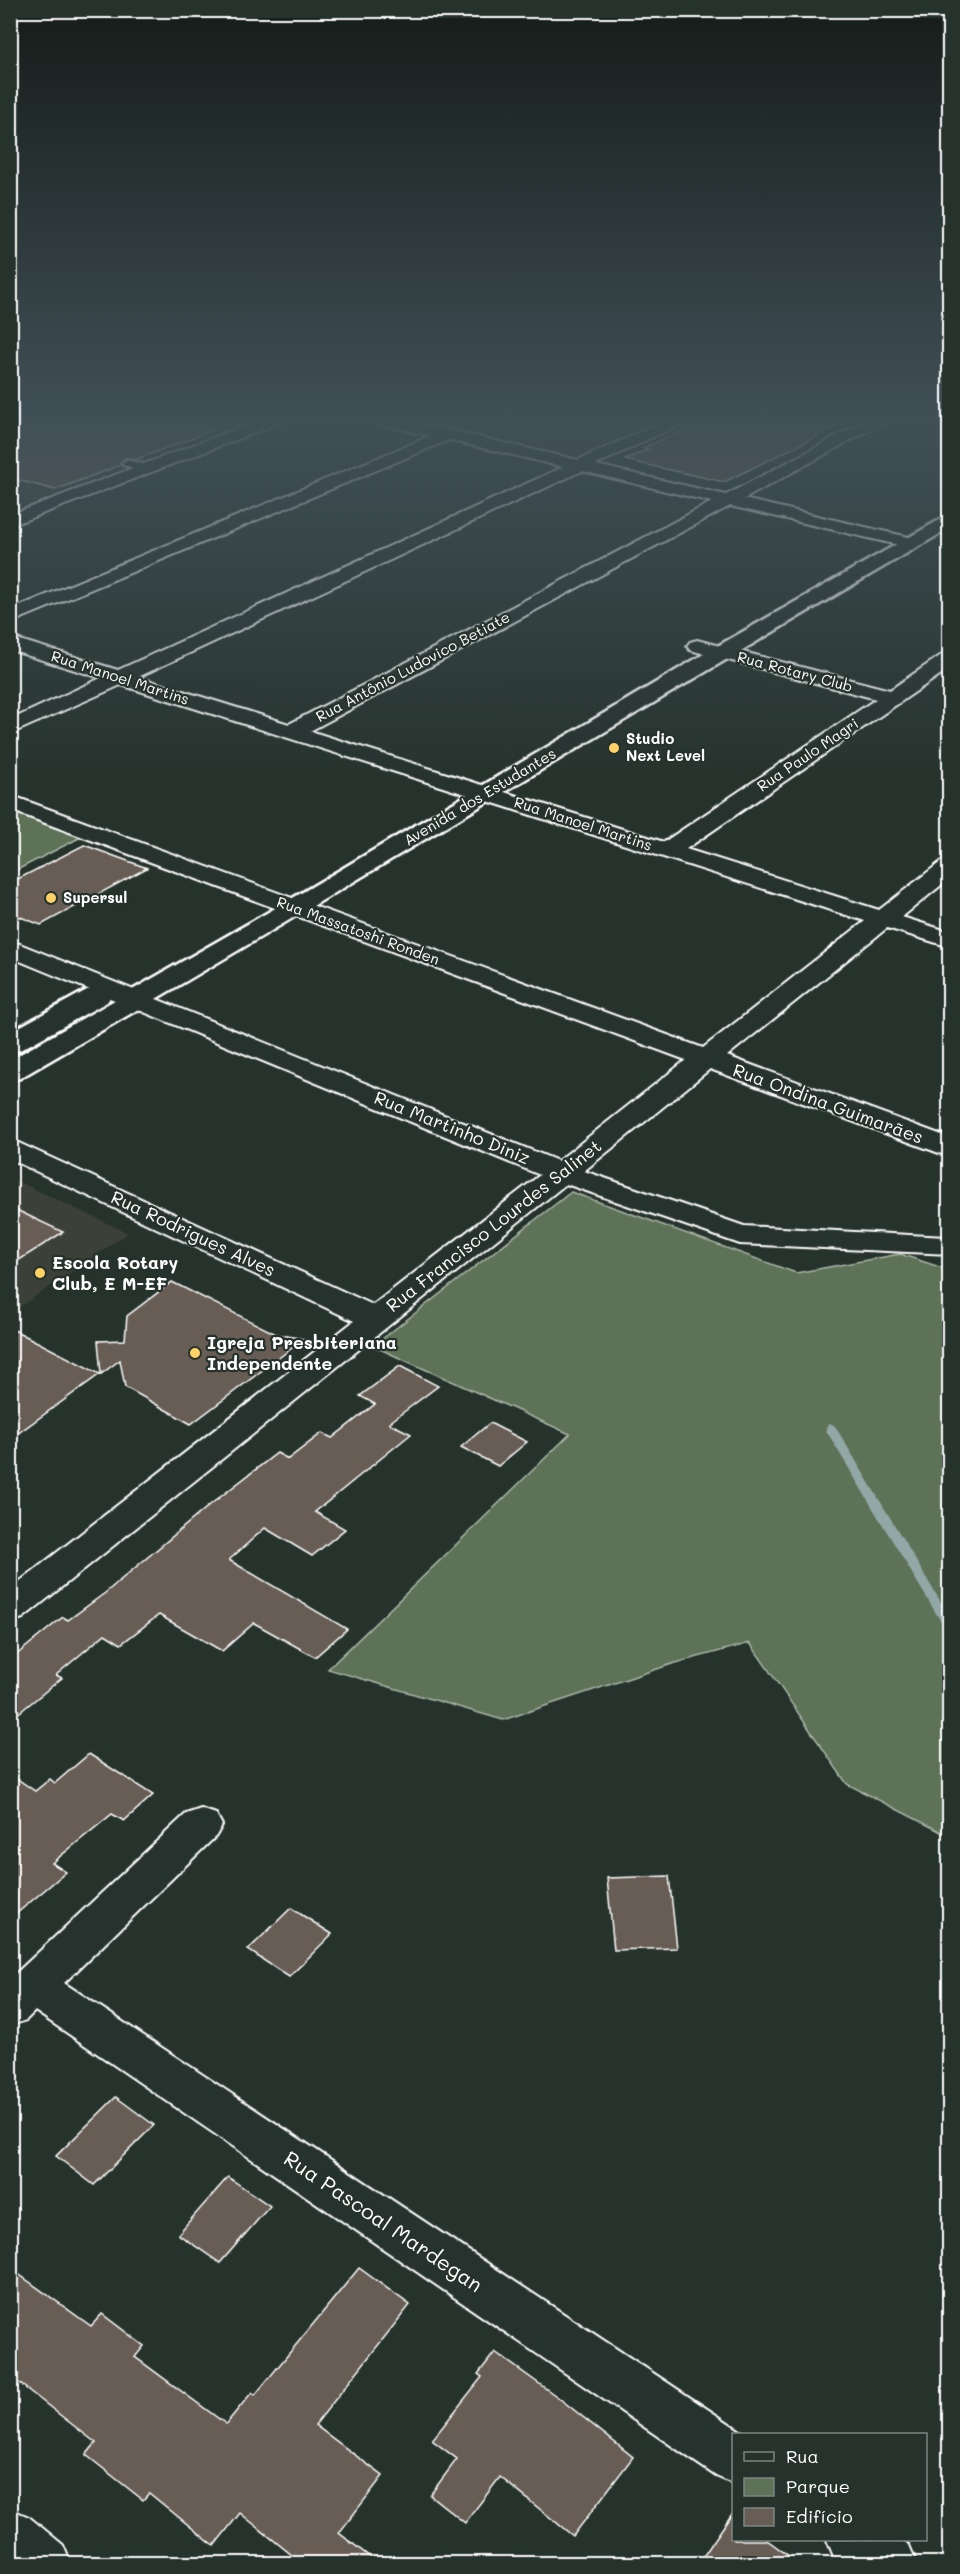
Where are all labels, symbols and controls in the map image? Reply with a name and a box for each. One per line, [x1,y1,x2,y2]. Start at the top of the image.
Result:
street label: Rua Antônio Ludovico Betiate [312,606,513,726]
street label: Rua Manoel Martins [49,645,192,709]
street label: Rua Rotary Club [735,646,855,696]
street label: Rua Paulo Magri [753,713,862,796]
place label: Studio Next Level [626,728,705,765]
marker: Studio Next Level [607,741,621,755]
street label: Avenida dos Estudantes [400,743,559,850]
street label: Rua Manoel Martins [512,791,655,855]
place label: Supersul [63,887,127,907]
marker: Supersul [44,891,58,905]
street label: Rua Massatoshi Ronden [274,891,442,969]
street label: Rua Ondina Guimarães [730,1057,927,1149]
street label: Rua Martinho Diniz [371,1085,534,1169]
street label: Rua Francisco Lourdes Salinet [381,1134,606,1317]
street label: Rua Rodrigues Alves [107,1184,280,1282]
place label: Escola Rotary Club, E M-EF [52,1250,178,1295]
marker: Escola Rotary Club, E M-EF [33,1266,47,1280]
place label: Igreja Presbiteriana Independente [207,1330,397,1375]
marker: Igreja Presbiteriana Independente [188,1346,202,1360]
street label: Rua Pascoal Mardegan [279,2144,489,2297]
legend [732,2433,927,2541]
text: Rua [786,2444,819,2468]
text: Parque [786,2474,850,2498]
text: Edifício [786,2504,853,2528]

